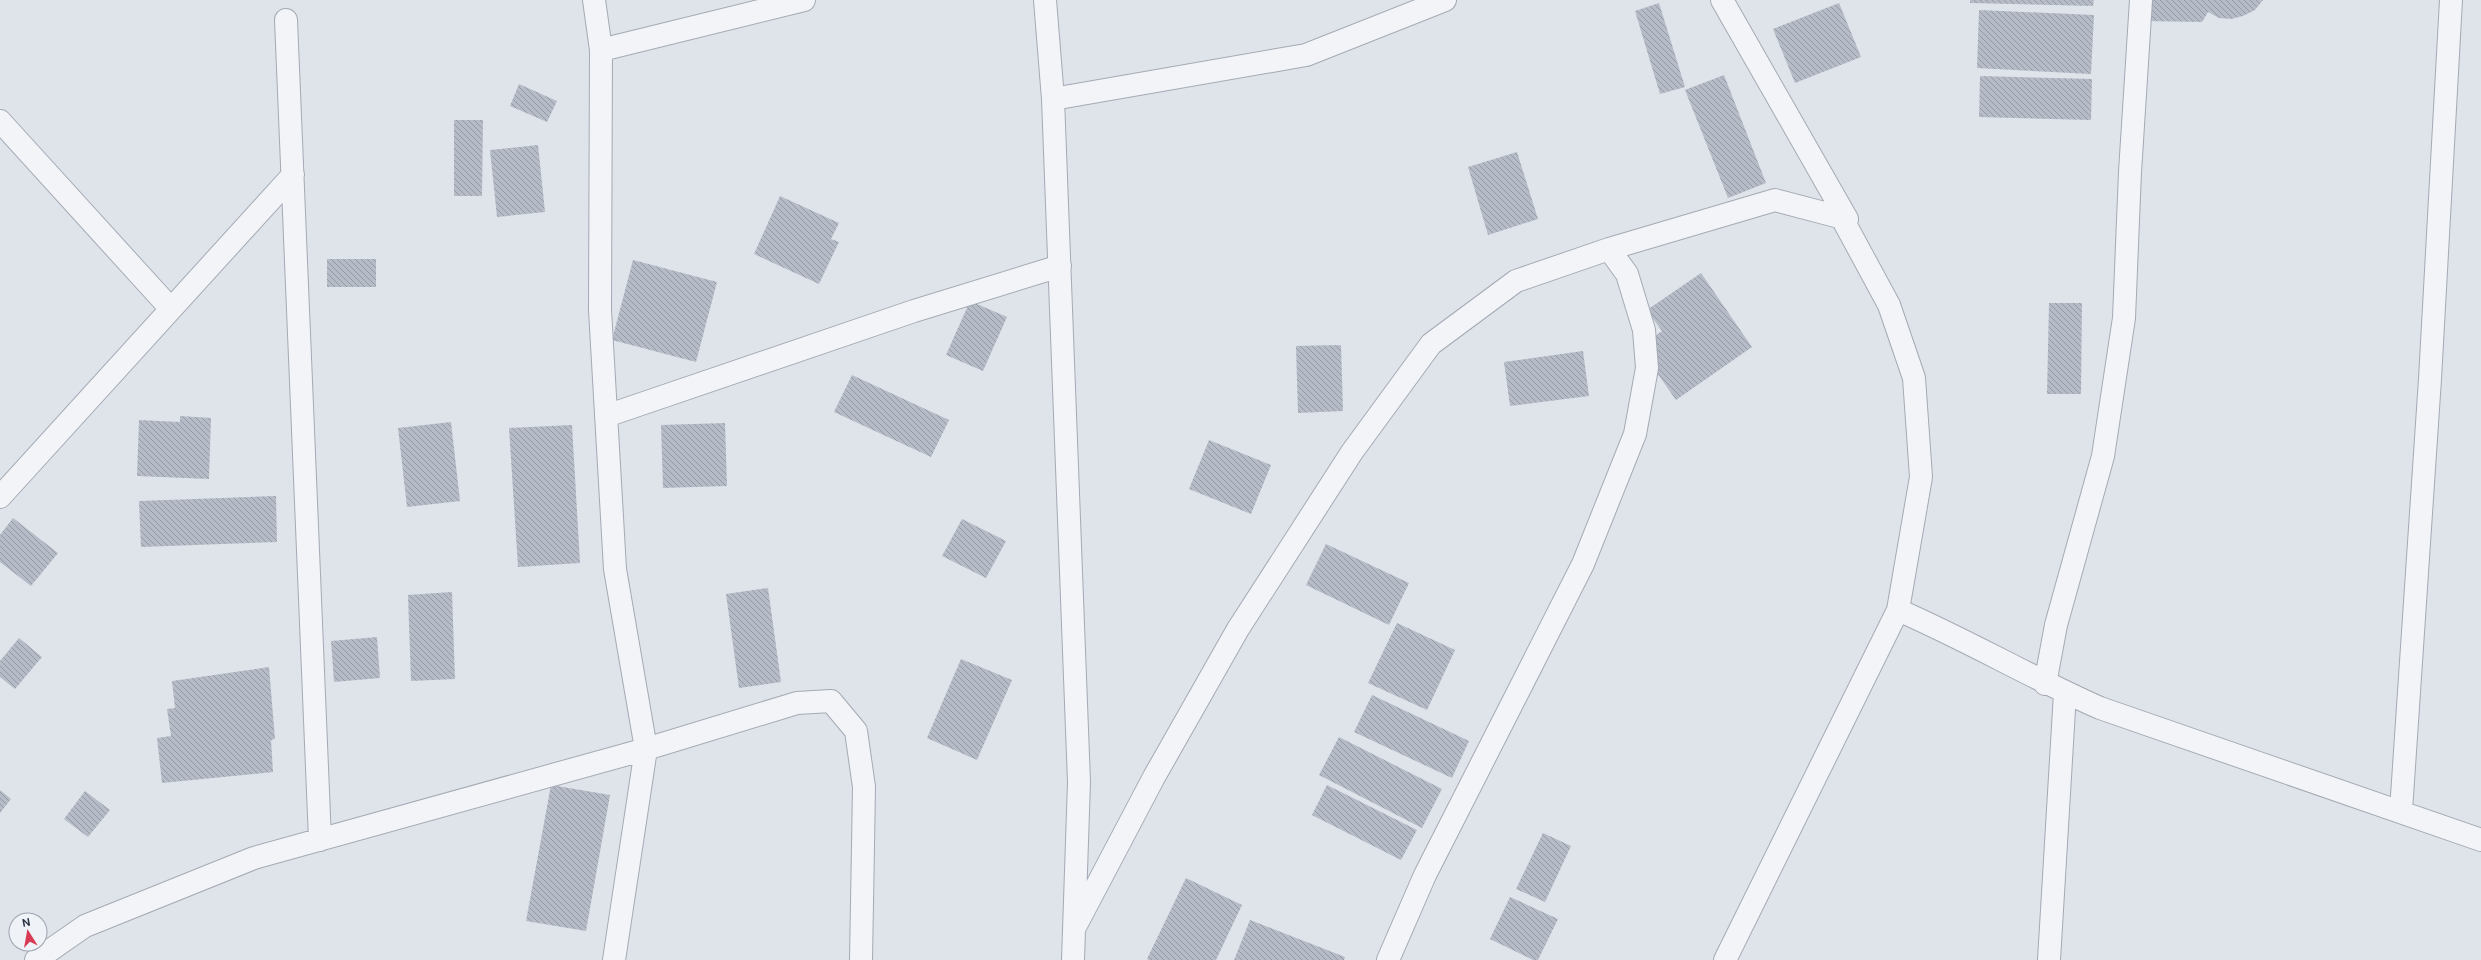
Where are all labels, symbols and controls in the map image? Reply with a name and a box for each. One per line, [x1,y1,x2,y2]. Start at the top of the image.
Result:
north arrow [8,912,48,952]
text: N [21,915,31,930]

